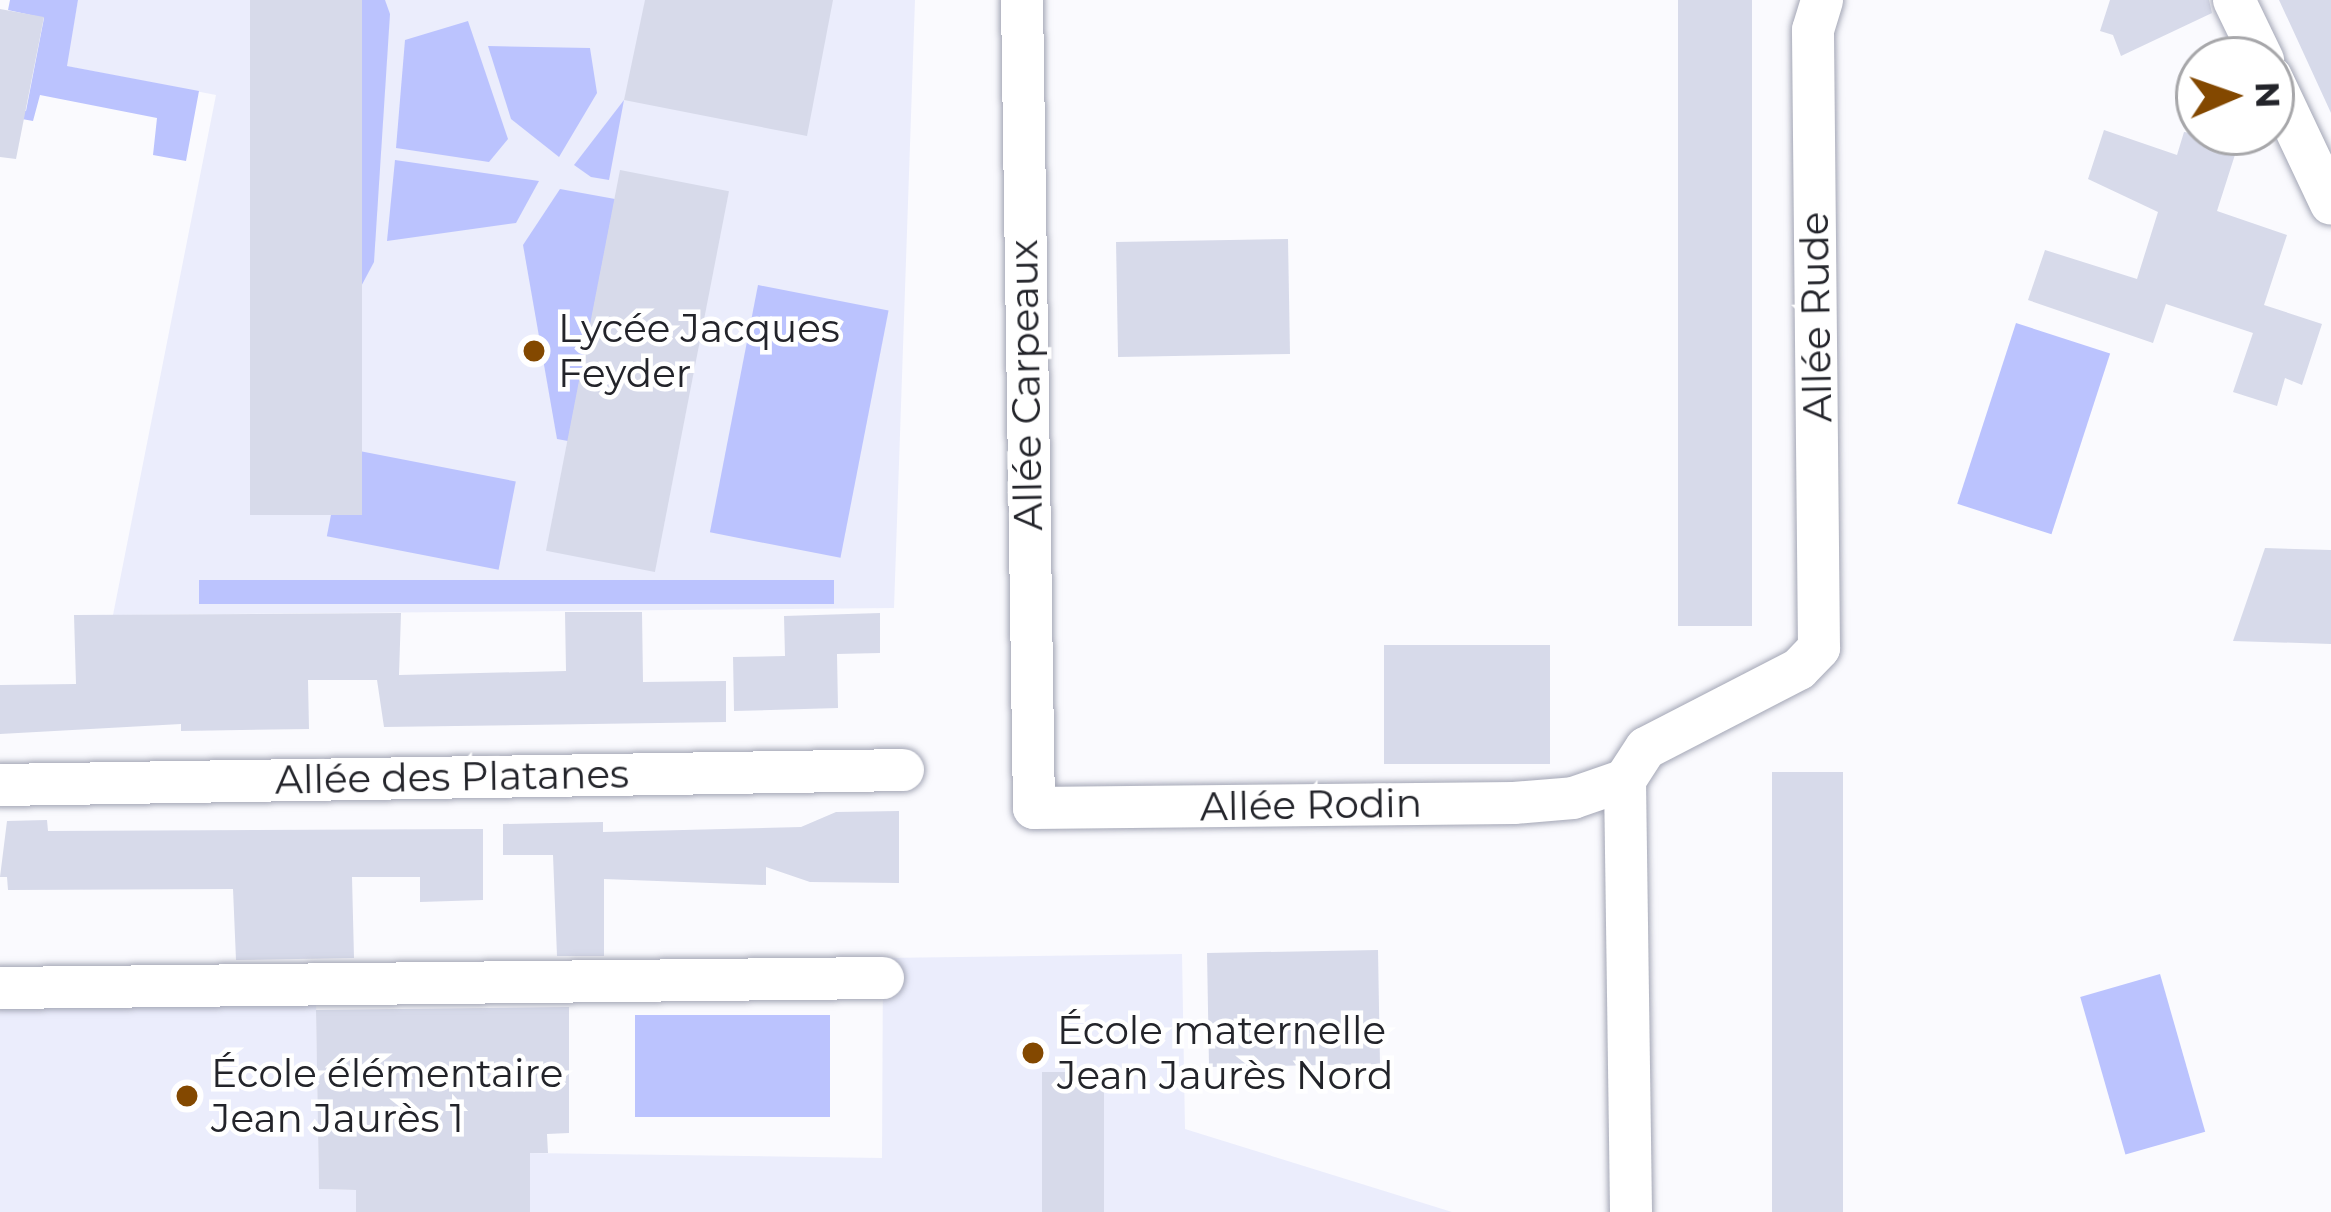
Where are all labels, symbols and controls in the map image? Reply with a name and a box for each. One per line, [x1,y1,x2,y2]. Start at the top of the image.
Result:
north arrow [2175,36,2295,156]
text: N [2248,81,2288,109]
street label: Allée Rude [1791,211,1841,423]
street label: Allée Carpeaux [1000,239,1052,531]
place label: Lycée Jacques Feyder [558,306,840,397]
marker: Lycée Jacques Feyder [521,338,547,364]
street label: Allée des Platanes [275,751,629,803]
street label: Allée Rodin [1199,780,1423,830]
place label: École maternelle Jean Jaurès Nord [1057,1008,1394,1099]
marker: École maternelle Jean Jaurès Nord [1020,1040,1046,1066]
place label: École élémentaire Jean Jaurès 1 [211,1051,563,1142]
marker: École élémentaire Jean Jaurès 1 [174,1083,200,1109]

